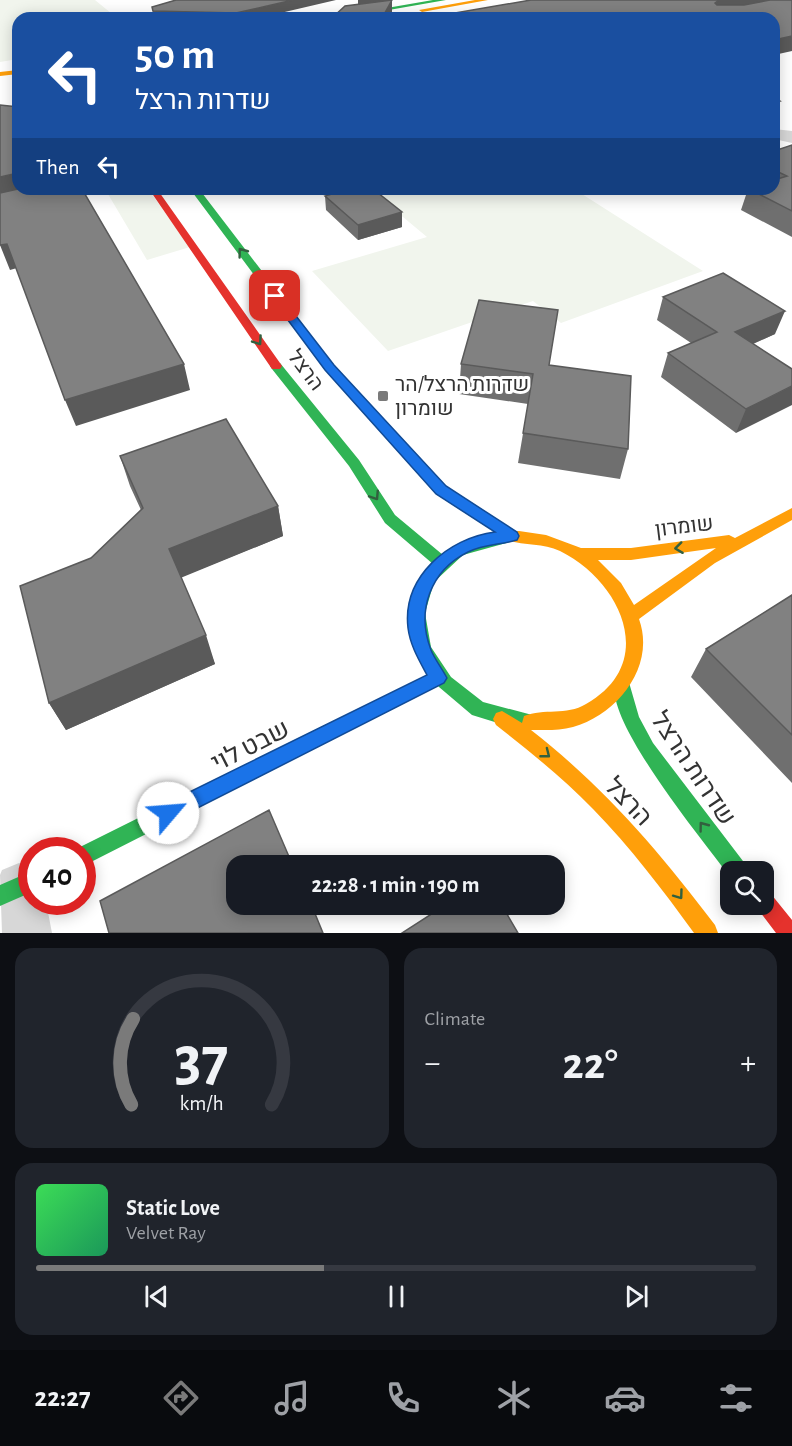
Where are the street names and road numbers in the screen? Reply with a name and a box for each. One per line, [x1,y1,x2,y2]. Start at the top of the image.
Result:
street label: הרצל [284,346,328,395]
street label: שומרון [654,512,714,540]
street label: שדרות הרצל [646,707,741,830]
street label: שבט לוי [207,715,294,776]
street label: הרצל [600,773,657,831]

